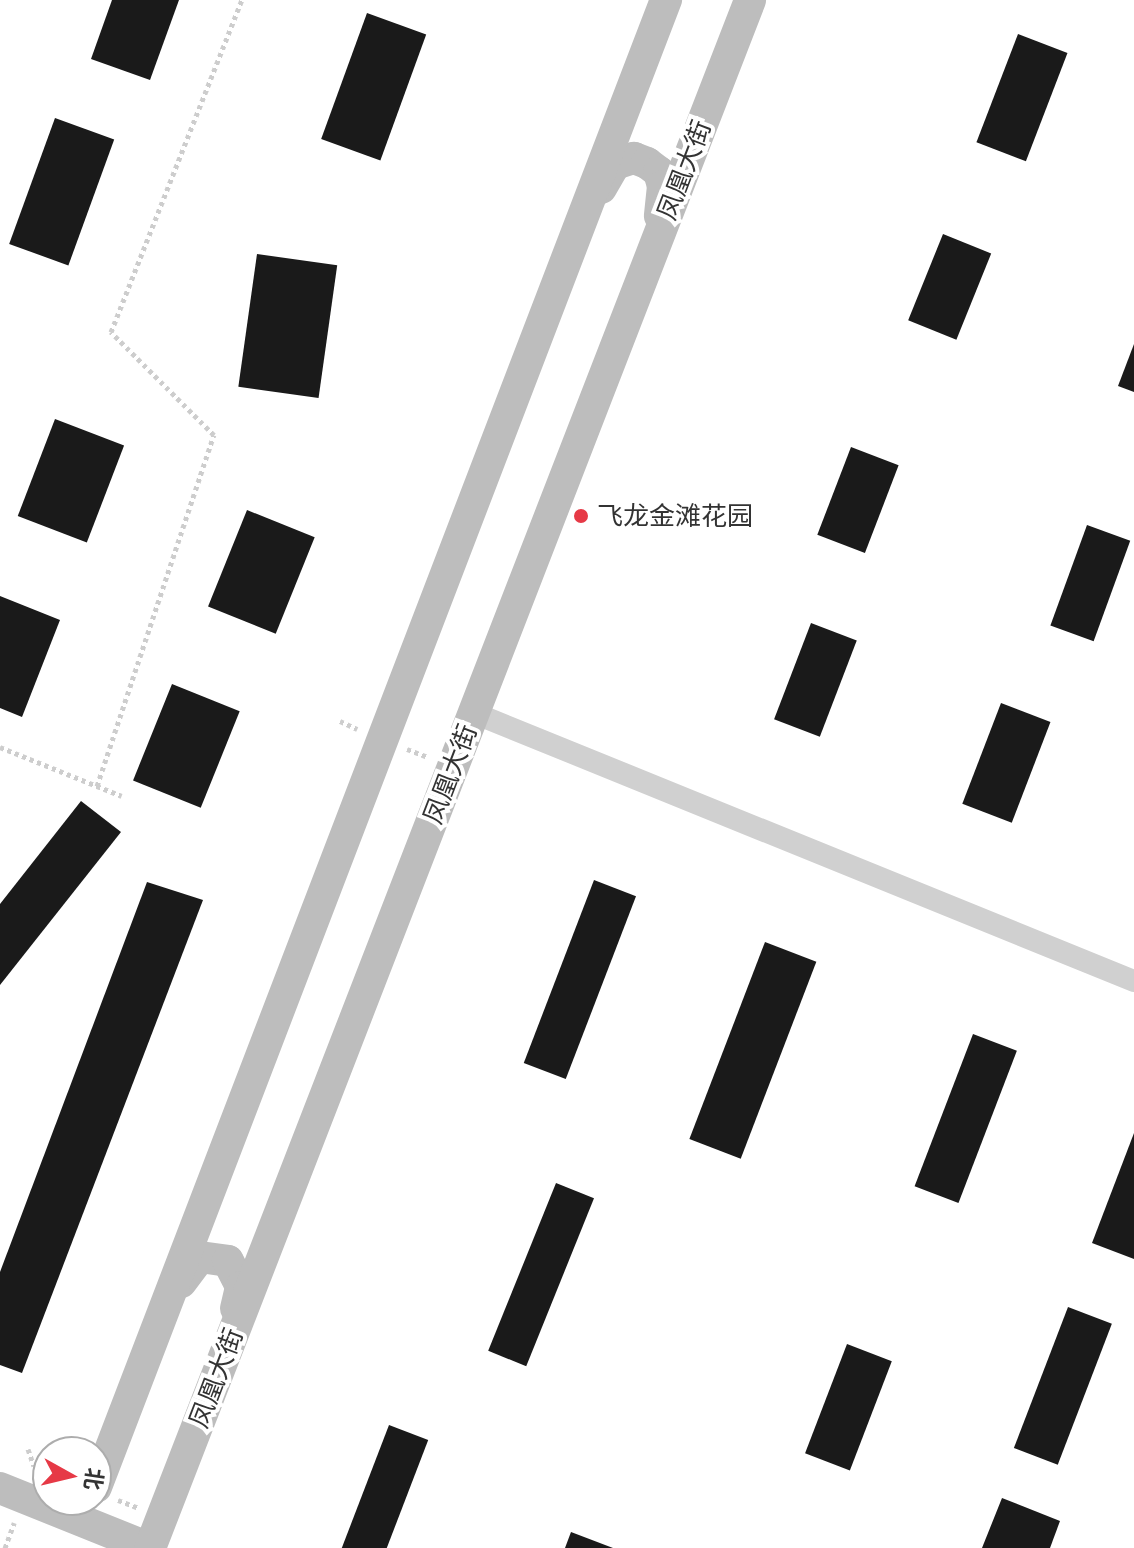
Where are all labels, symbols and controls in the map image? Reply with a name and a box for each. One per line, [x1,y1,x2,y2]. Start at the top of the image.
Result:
street label: 凤凰大街 [651,116,717,224]
place label: 飞龙金滩花园 [597,500,753,532]
marker: 飞龙金滩花园 [572,507,590,525]
street label: 凤凰大街 [417,720,483,828]
street label: 凤凰大街 [183,1324,249,1432]
north arrow [32,1436,112,1516]
text: 北 [78,1466,110,1492]

